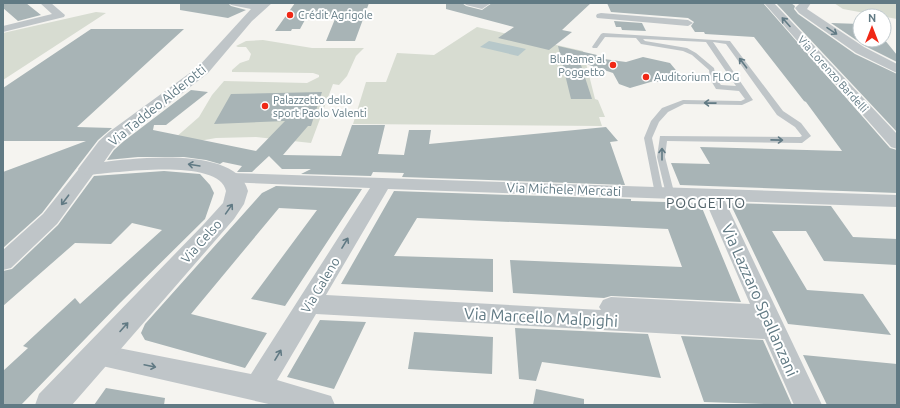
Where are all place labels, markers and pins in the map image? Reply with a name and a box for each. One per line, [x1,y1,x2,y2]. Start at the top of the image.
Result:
place label: Crédit Agrigole [298,9,373,21]
marker: Crédit Agrigole [285,10,295,20]
place label: BluRame al Poggetto [550,53,605,78]
marker: BluRame al Poggetto [608,60,618,70]
place label: Auditorium FLOG [654,71,739,83]
marker: Auditorium FLOG [641,72,651,82]
place label: Palazzetto dello sport Paolo Valenti [273,94,367,119]
marker: Palazzetto dello sport Paolo Valenti [260,101,270,111]

